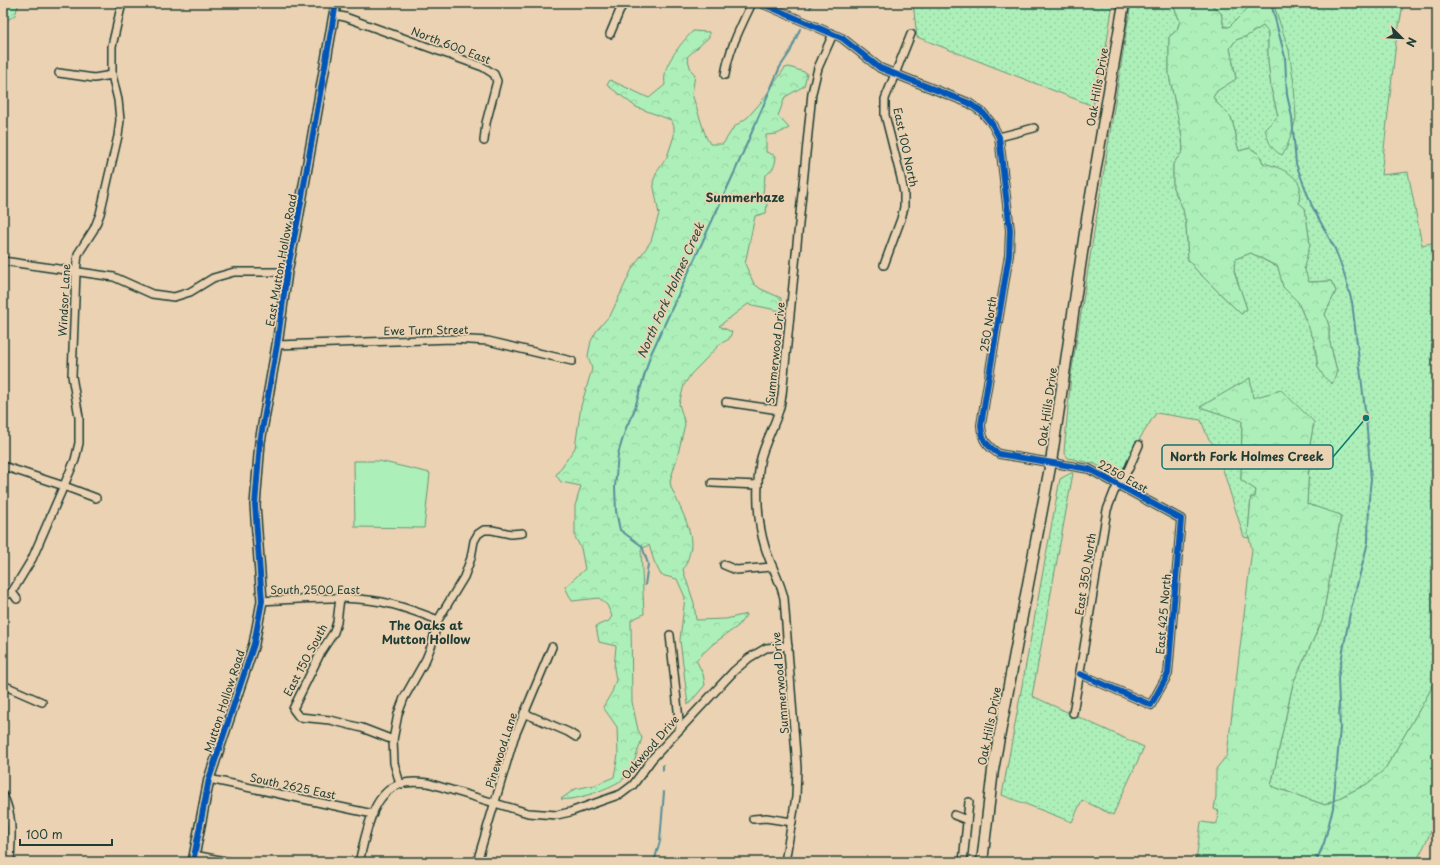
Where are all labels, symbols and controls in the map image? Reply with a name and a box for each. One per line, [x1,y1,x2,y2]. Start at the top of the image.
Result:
north arrow [1382,18,1422,58]
street label: North 600 East [409,22,494,68]
text: N [1402,35,1421,50]
street label: Oak Hills Drive [1082,46,1112,128]
street label: East 100 North [889,106,923,188]
district label: Summerhaze [706,188,785,206]
street label: East Mutton Hollow Road [261,192,301,328]
water label: North Fork Holmes Creek [632,219,708,361]
street label: Windsor Lane [54,263,74,337]
street label: 250 North [975,295,1001,353]
street label: Summerwood Drive [761,301,789,405]
street label: Ewe Turn Street [383,321,469,339]
street label: Oak Hills Drive [1033,366,1061,448]
callout: North Fork Holmes Creek [1162,445,1333,469]
text: North Fork Holmes Creek [1170,447,1324,465]
street label: 2250 East [1095,455,1152,497]
street label: East 350 North [1070,532,1100,616]
street label: East 425 North [1151,573,1175,655]
street label: South 2500 East [270,581,360,598]
district label: The Oaks at Mutton Hollow [382,616,470,648]
street label: East 150 South [279,621,331,699]
street label: Summerwood Drive [767,631,793,735]
street label: Mutton Hollow Road [199,647,249,755]
street label: Oak Hills Drive [973,685,1005,767]
street label: Pinewood Lane [481,710,521,790]
street label: Oakwood Drive [617,711,683,783]
street label: South 2625 East [248,769,338,804]
scale bar [20,821,112,847]
text: 100 m [26,825,63,843]

